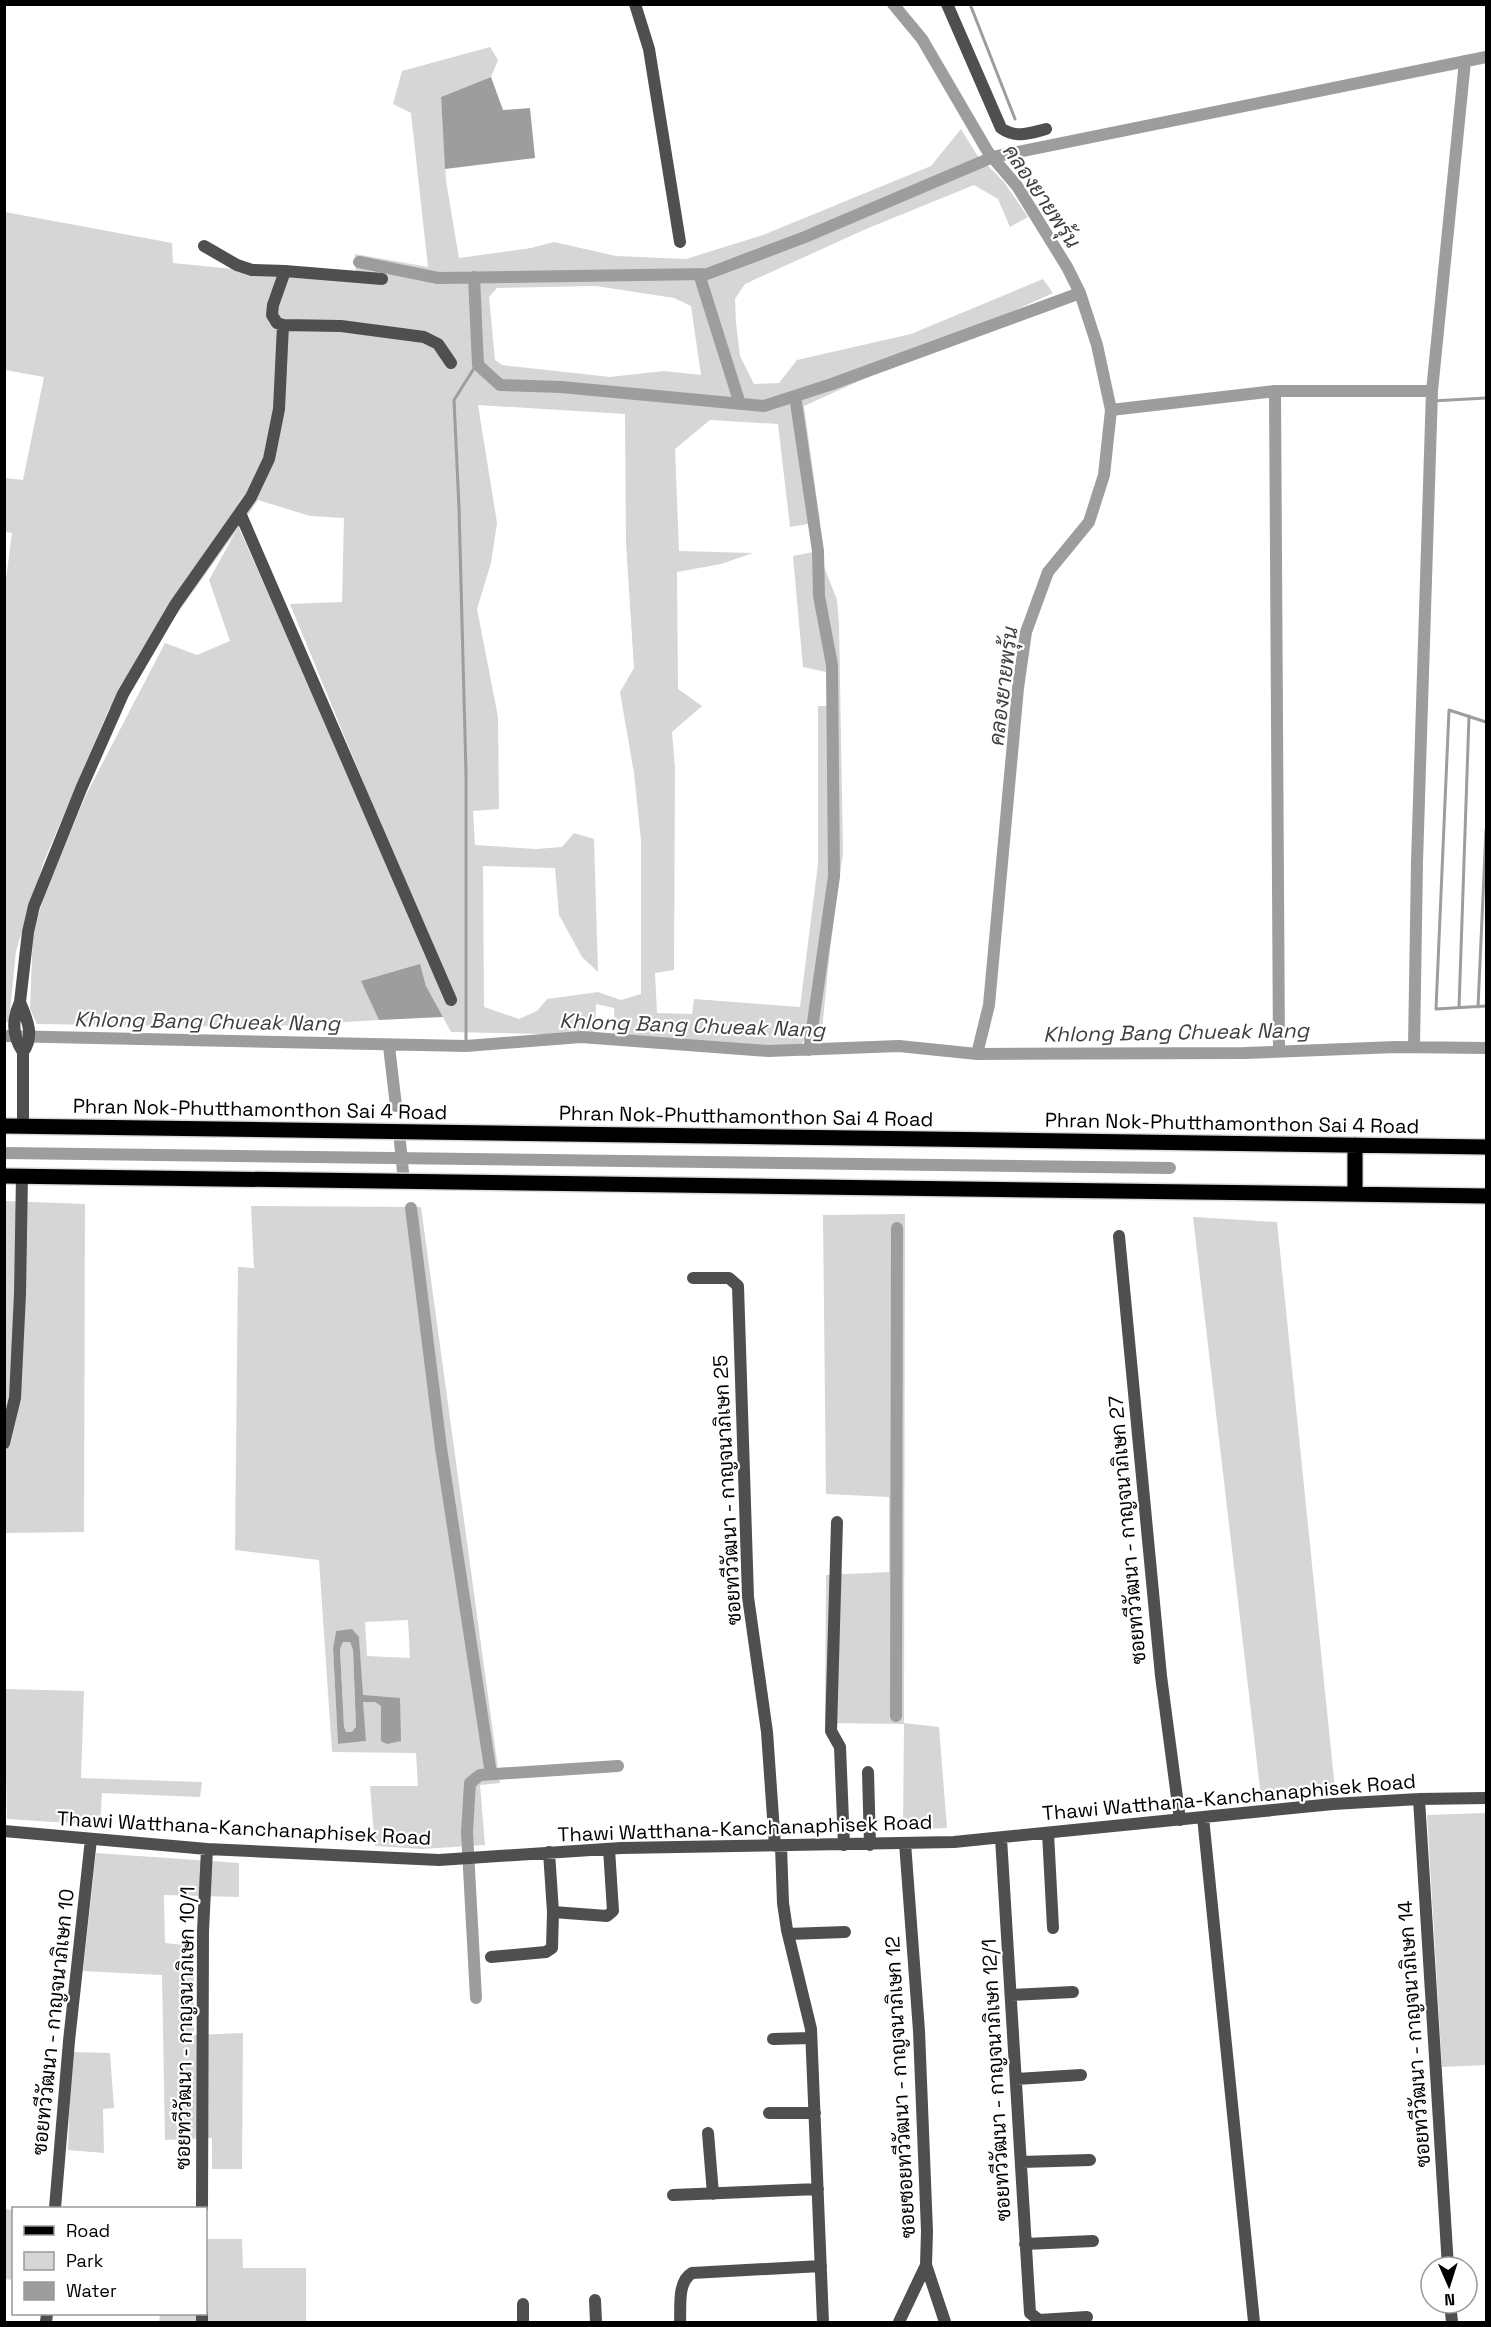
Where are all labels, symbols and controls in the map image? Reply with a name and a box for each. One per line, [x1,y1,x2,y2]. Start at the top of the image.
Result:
water label: คลองยายพรุ้น [997,139,1087,254]
water label: คลองยายพรุ้น [982,624,1025,747]
water label: Khlong Bang Chueak Nang [74,1005,342,1037]
water label: Khlong Bang Chueak Nang [559,1007,827,1043]
water label: Khlong Bang Chueak Nang [1043,1016,1311,1048]
street label: Phran Nok-Phutthamonthon Sai 4 Road [73,1093,447,1125]
street label: Phran Nok-Phutthamonthon Sai 4 Road [559,1100,933,1132]
street label: Phran Nok-Phutthamonthon Sai 4 Road [1045,1107,1419,1139]
street label: ซอยทวีวัฒนา - กาญจนาภิเษก 25 [707,1354,747,1626]
street label: ซอยทวีวัฒนา - กาญจนาภิเษก 27 [1102,1395,1152,1665]
street label: Thawi Watthana-Kanchanaphisek Road [1041,1768,1417,1826]
street label: Thawi Watthana-Kanchanaphisek Road [56,1805,432,1851]
street label: Thawi Watthana-Kanchanaphisek Road [557,1808,933,1848]
street label: ซอยทวีวัฒนา - กาญจนาภิเษก 10/1 [170,1886,200,2170]
street label: ซอยทวีวัฒนา - กาญจนาภิเษก 10 [26,1888,80,2156]
street label: ซอยทวีวัฒนา - กาญจนาภิเษก 14 [1392,1900,1436,2168]
street label: ซอยซอยทวีวัฒนา - กาญจนาภิเษก 12 [879,1935,921,2239]
street label: ซอยทวีวัฒนา - กาญจนาภิเษก 12/1 [976,1938,1016,2222]
legend [12,2207,207,2315]
text: Road [66,2219,110,2242]
text: Park [66,2249,104,2272]
north arrow [1419,2255,1479,2315]
text: Water [66,2279,117,2302]
text: N [1444,2289,1456,2310]

